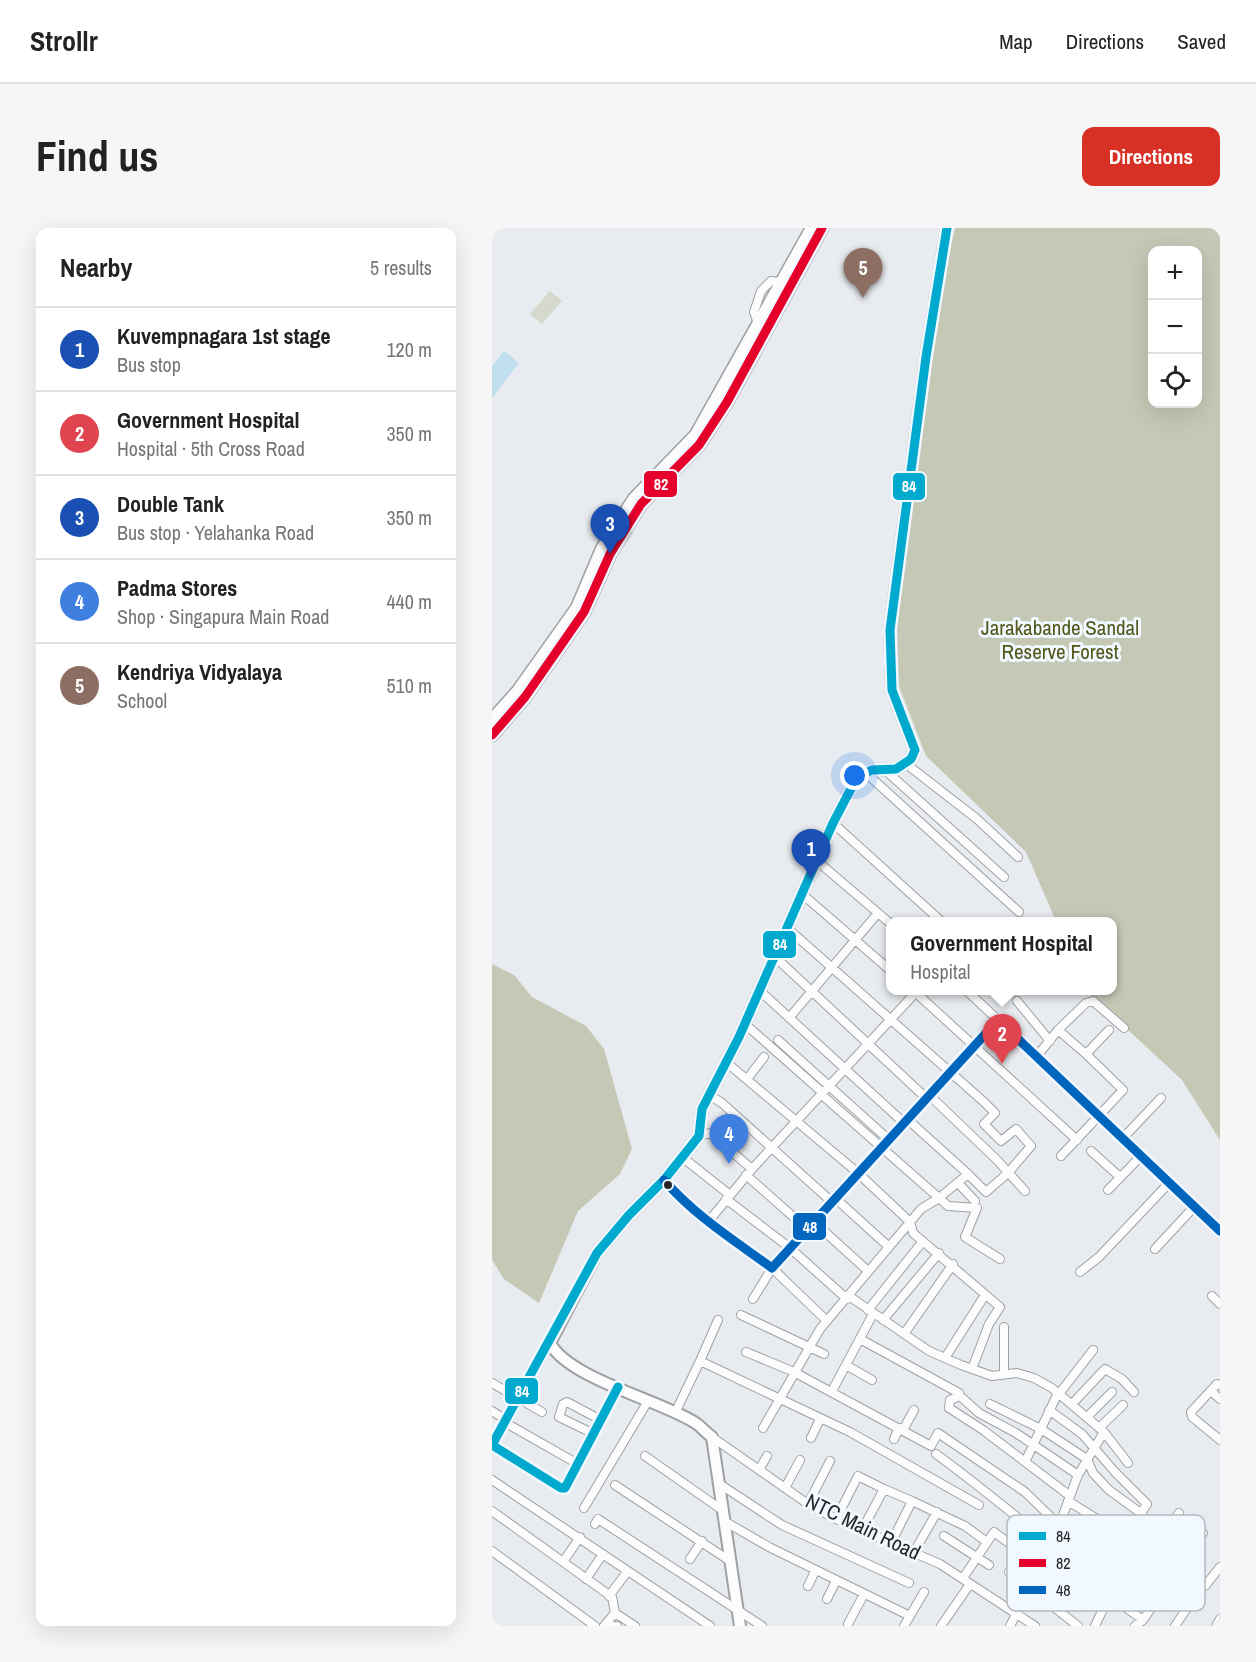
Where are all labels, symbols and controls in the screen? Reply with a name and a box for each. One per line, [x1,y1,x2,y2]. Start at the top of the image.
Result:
text: Strollr [30,22,98,60]
text: Map [999,27,1033,56]
text: Directions [1066,27,1144,56]
text: Saved [1177,27,1226,56]
button: Directions [1082,127,1220,186]
text: Find us [36,128,158,184]
map controls [1148,246,1202,408]
button: + [1148,246,1202,300]
pin: 5 [844,248,883,298]
text: Nearby [60,250,132,285]
text: 5 results [370,254,432,281]
button: − [1148,300,1202,354]
text: Kuvempnagara 1st stage [117,321,331,351]
text: 1 [75,336,84,363]
text: 120 m [386,336,432,363]
text: Bus stop [117,351,181,378]
button: locate [1148,354,1202,408]
text: Government Hospital [117,405,299,435]
text: 2 [75,420,84,447]
text: 350 m [386,420,432,447]
text: Hospital · 5th Cross Road [117,435,305,462]
line badge: 82 [643,470,678,498]
line badge: 84 [892,472,926,501]
text: 82 [654,473,668,495]
text: 84 [902,475,917,497]
text: Double Tank [117,489,224,519]
text: 3 [75,504,84,531]
text: 350 m [386,504,432,531]
pin: 3 [590,504,630,554]
text: Bus stop · Yelahanka Road [117,519,314,546]
text: Padma Stores [117,573,237,603]
text: 4 [75,588,84,615]
text: 440 m [386,588,432,615]
text: Shop · Singapura Main Road [117,603,329,630]
park label: Jarakabande Sandal Reserve Forest [981,613,1139,666]
text: Kendriya Vidyalaya [117,657,282,687]
text: 5 [75,672,84,699]
text: 510 m [386,672,432,699]
text: School [117,687,167,714]
your location [840,761,869,790]
pin: 1 [792,830,830,879]
popup [886,917,1117,995]
text: Government Hospital [910,928,1093,958]
line badge: 84 [762,930,797,959]
text: 84 [773,933,788,955]
text: Hospital [910,958,970,985]
pin: 2 [982,1014,1022,1064]
pin: 4 [710,1114,748,1164]
unlabelled marker [662,1179,674,1191]
line badge: 48 [792,1212,827,1241]
text: 48 [803,1216,817,1238]
line badge: 84 [504,1377,539,1405]
text: 84 [515,1380,530,1402]
street label: NTC Main Road [801,1486,925,1567]
legend [1007,1515,1205,1611]
text: 84 [1056,1525,1071,1547]
text: 82 [1056,1552,1071,1574]
text: 48 [1056,1579,1071,1601]

